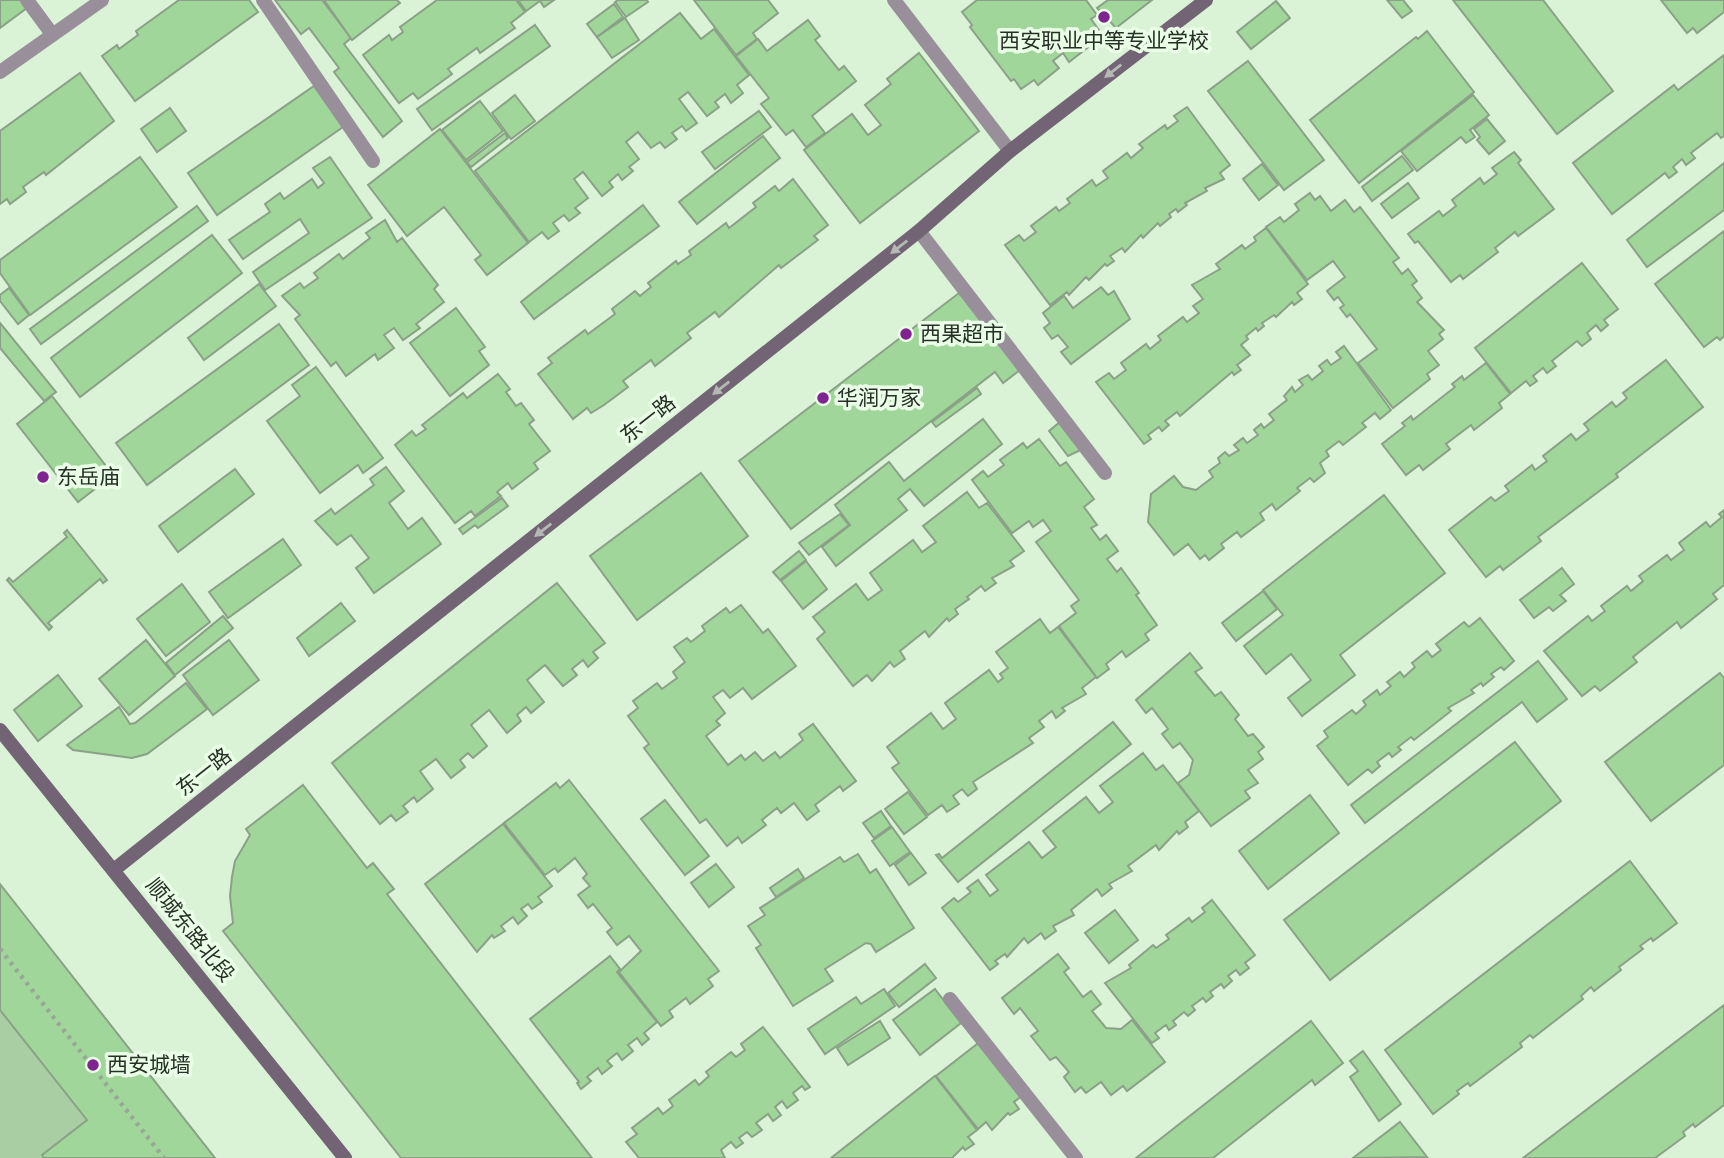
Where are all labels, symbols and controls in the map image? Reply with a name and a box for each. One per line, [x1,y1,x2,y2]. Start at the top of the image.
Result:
marker: 西安职业中等专业学校 [1096,9,1112,25]
place label: 西安职业中等专业学校 [999,29,1209,53]
one-way arrow [1104,64,1122,78]
one-way arrow [891,239,909,254]
place label: 西果超市 [920,322,1004,346]
marker: 西果超市 [898,326,914,342]
one-way arrow [712,381,730,395]
place label: 华润万家 [837,386,921,410]
street label: 东一路 [616,390,680,448]
marker: 华润万家 [815,390,831,406]
place label: 东岳庙 [57,465,120,489]
marker: 东岳庙 [35,469,51,485]
one-way arrow [534,522,552,537]
street label: 东一路 [172,743,236,801]
street label: 顺城东路北段 [141,873,239,987]
place label: 西安城墙 [107,1053,191,1077]
marker: 西安城墙 [85,1057,101,1073]

